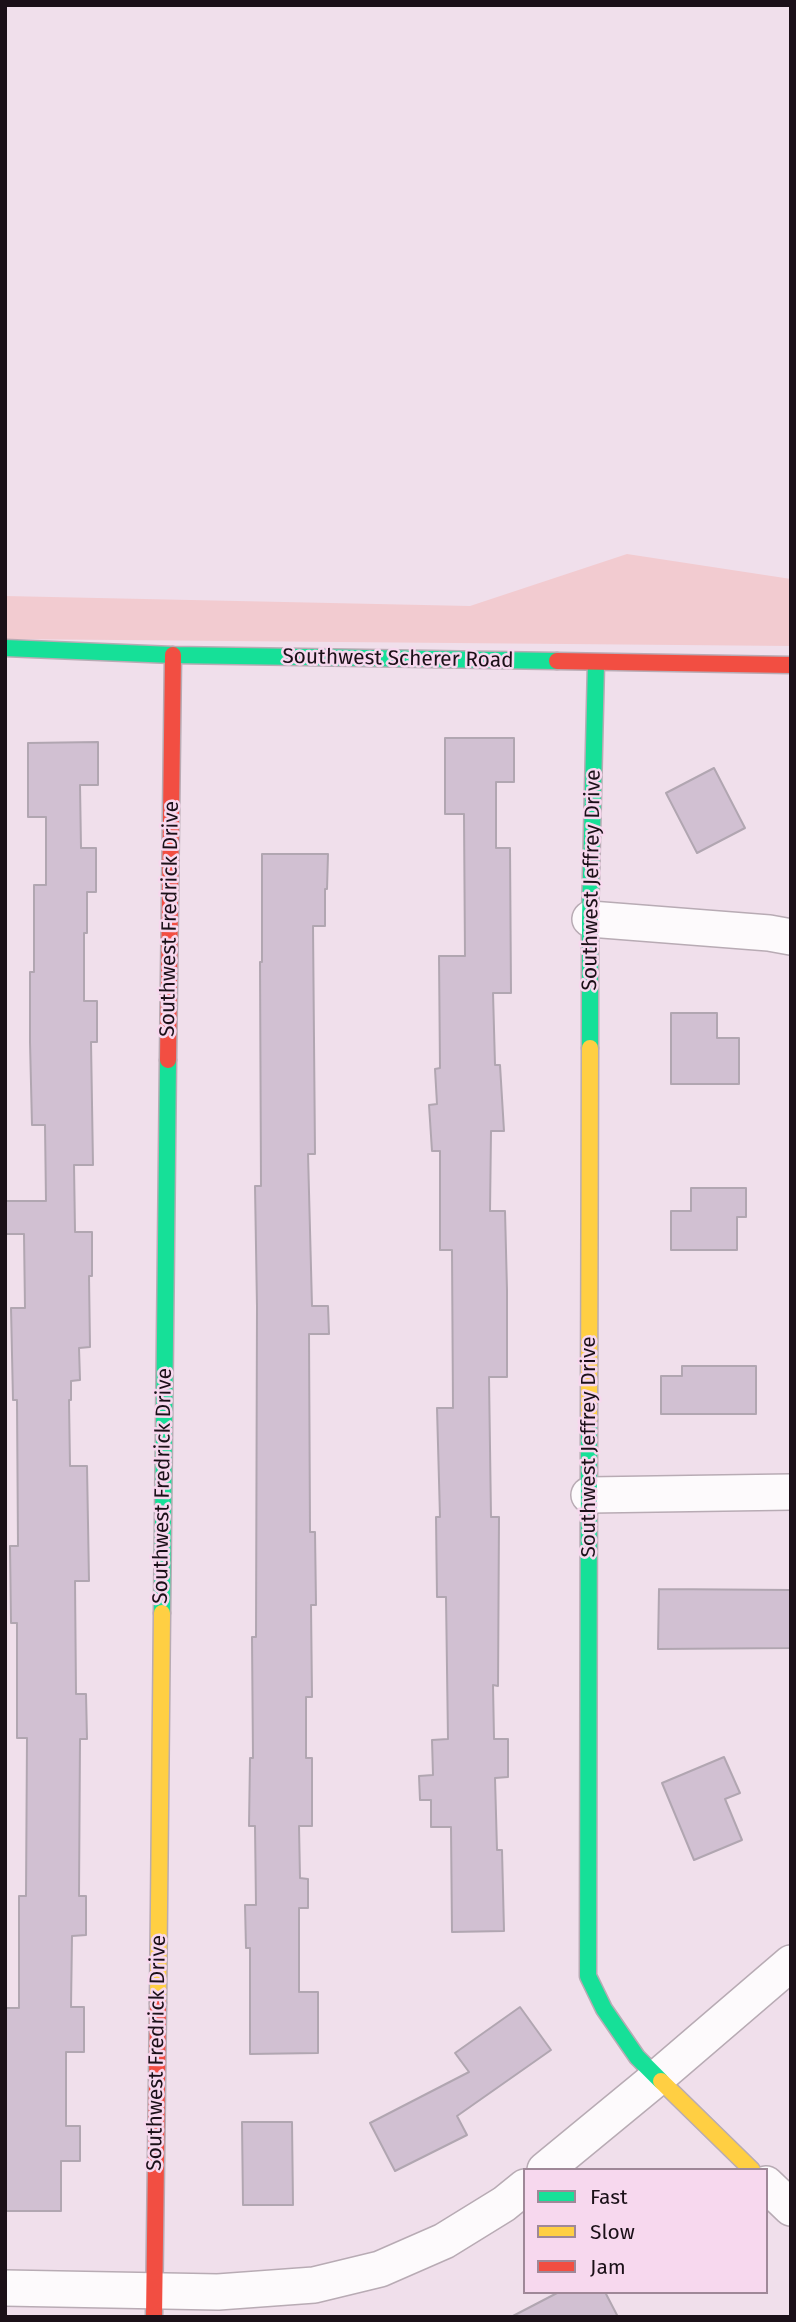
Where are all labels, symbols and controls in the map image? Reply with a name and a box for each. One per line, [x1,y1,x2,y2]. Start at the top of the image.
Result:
street label: Southwest Scherer Road [282,644,514,674]
street label: Southwest Jeffrey Drive [577,769,607,991]
street label: Southwest Fredrick Drive [155,801,185,1037]
street label: Southwest Jeffrey Drive [576,1336,602,1558]
street label: Southwest Fredrick Drive [148,1368,178,1604]
street label: Southwest Fredrick Drive [142,1935,172,2171]
legend [523,2168,768,2294]
text: Fast [590,2184,628,2210]
text: Slow [590,2219,635,2245]
text: Jam [590,2254,626,2280]

